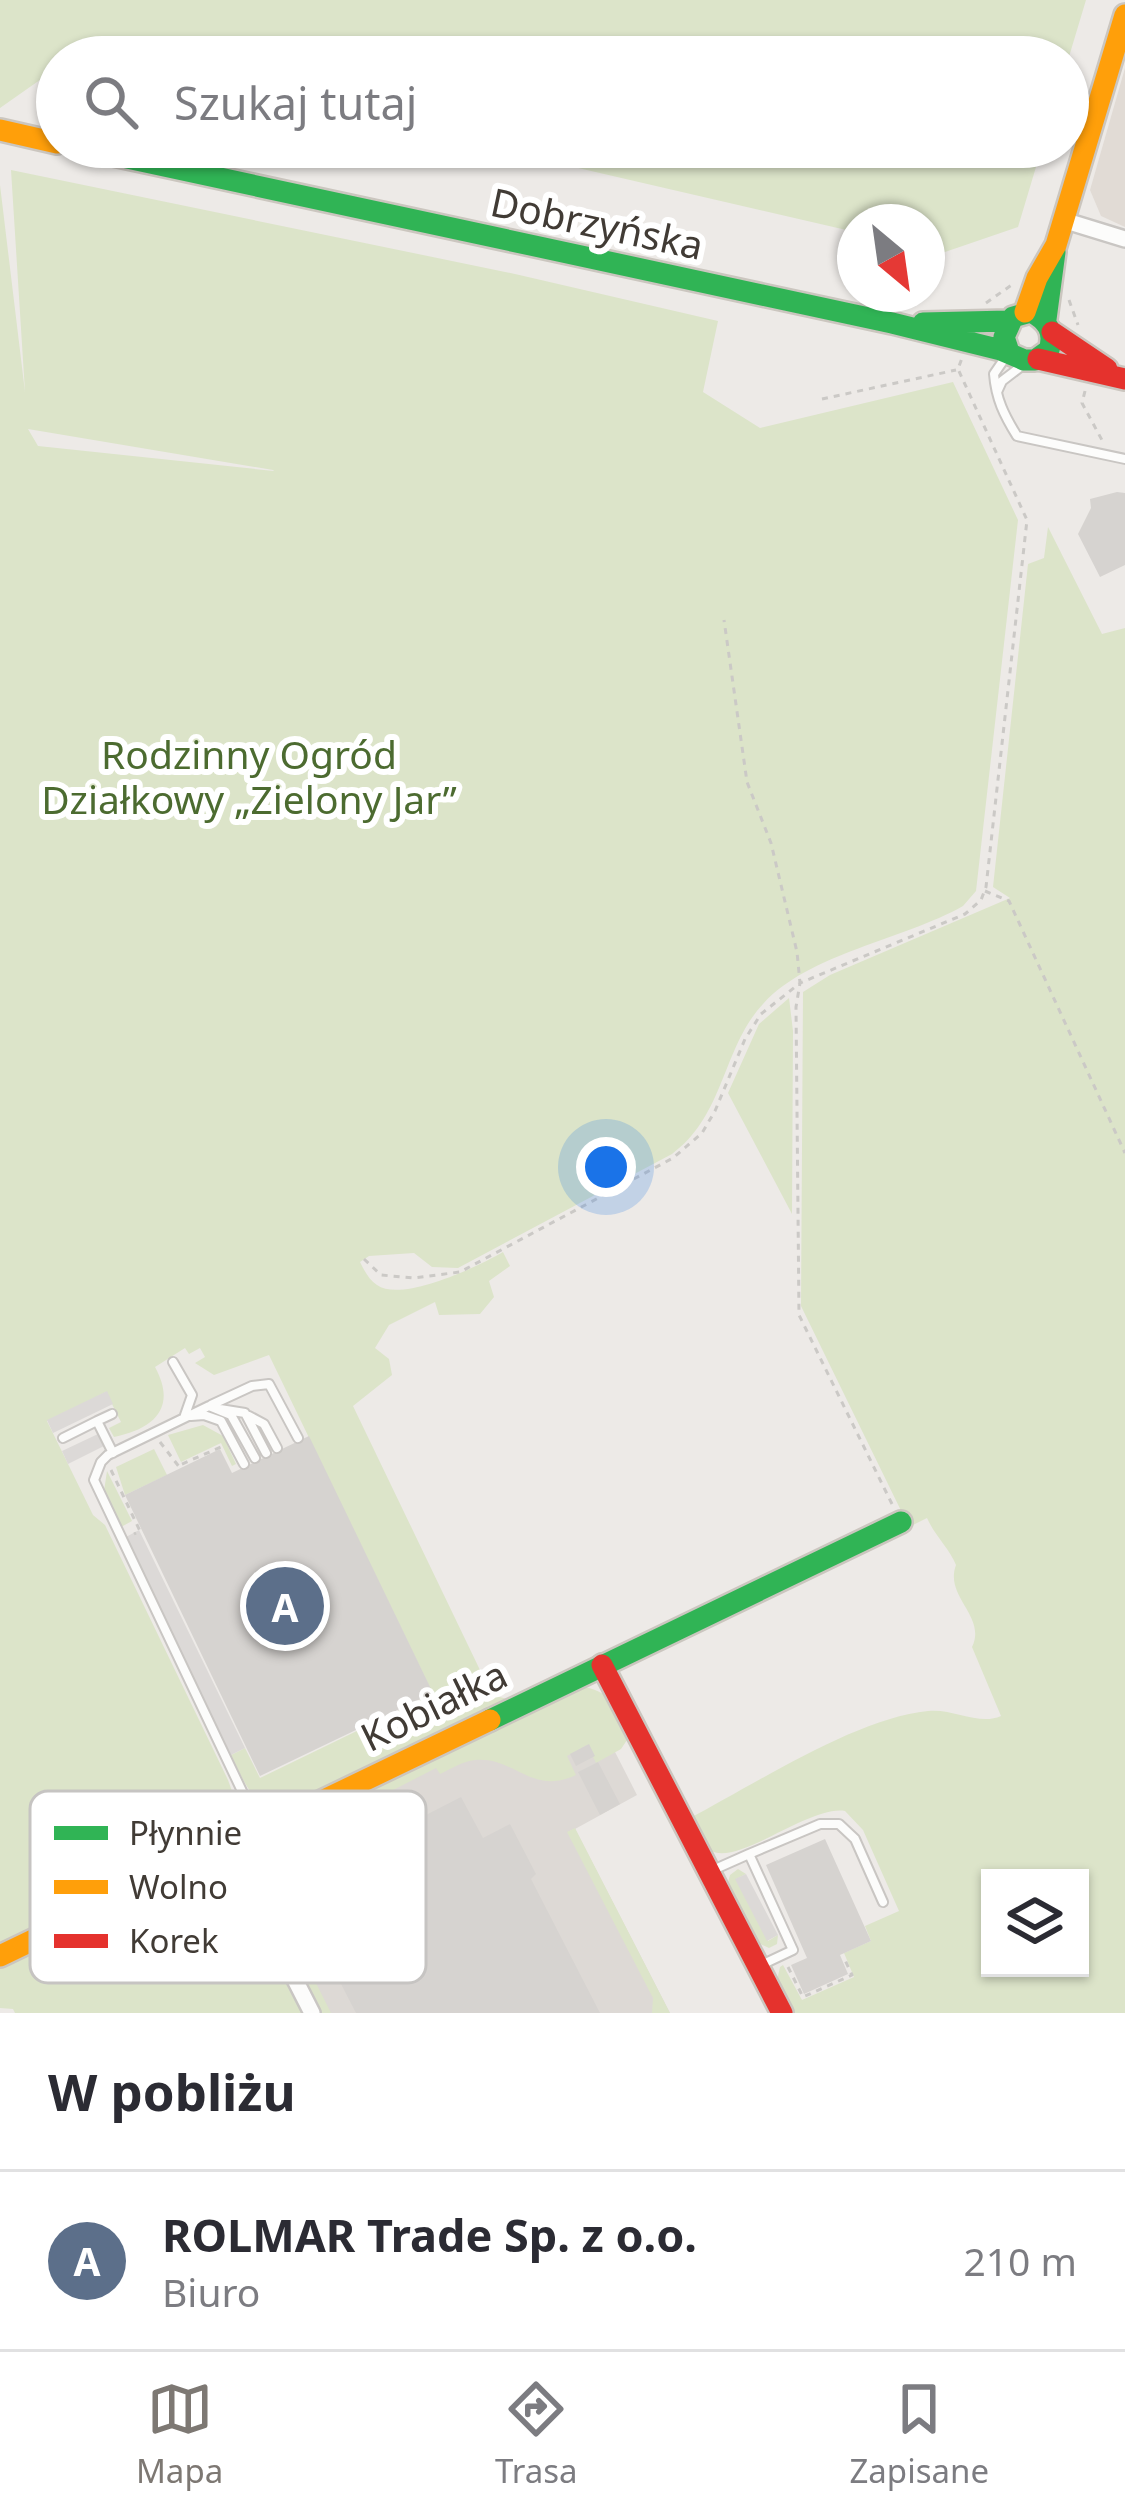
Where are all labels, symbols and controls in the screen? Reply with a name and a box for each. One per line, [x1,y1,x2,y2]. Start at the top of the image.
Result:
search box [36,36,1089,168]
icon: search [78,69,144,135]
text: Szukaj tutaj [174,72,417,133]
street label: Dobrzyńska [486,174,708,271]
north arrow [837,204,945,312]
park label: Rodzinny Ogród Działkowy „Zielony Jar” [41,727,457,825]
your location [576,1137,636,1197]
pin: A [246,1561,324,1651]
street label: Kobiałka [351,1647,515,1763]
legend [30,1791,426,1983]
text: Płynnie [129,1810,242,1855]
text: Wolno [129,1864,228,1909]
map controls [981,1869,1089,1977]
button: layers [981,1869,1089,1977]
text: Korek [129,1918,219,1963]
text: W pobliżu [48,2056,296,2126]
text: ROLMAR Trade Sp. z o.o. [162,2204,697,2265]
text: A [74,2234,101,2287]
text: 210 m [963,2234,1077,2287]
text: Biuro [162,2265,260,2318]
tab: Mapa [136,2376,223,2493]
tab: Trasa [495,2376,578,2493]
tab: Zapisane [849,2376,989,2493]

